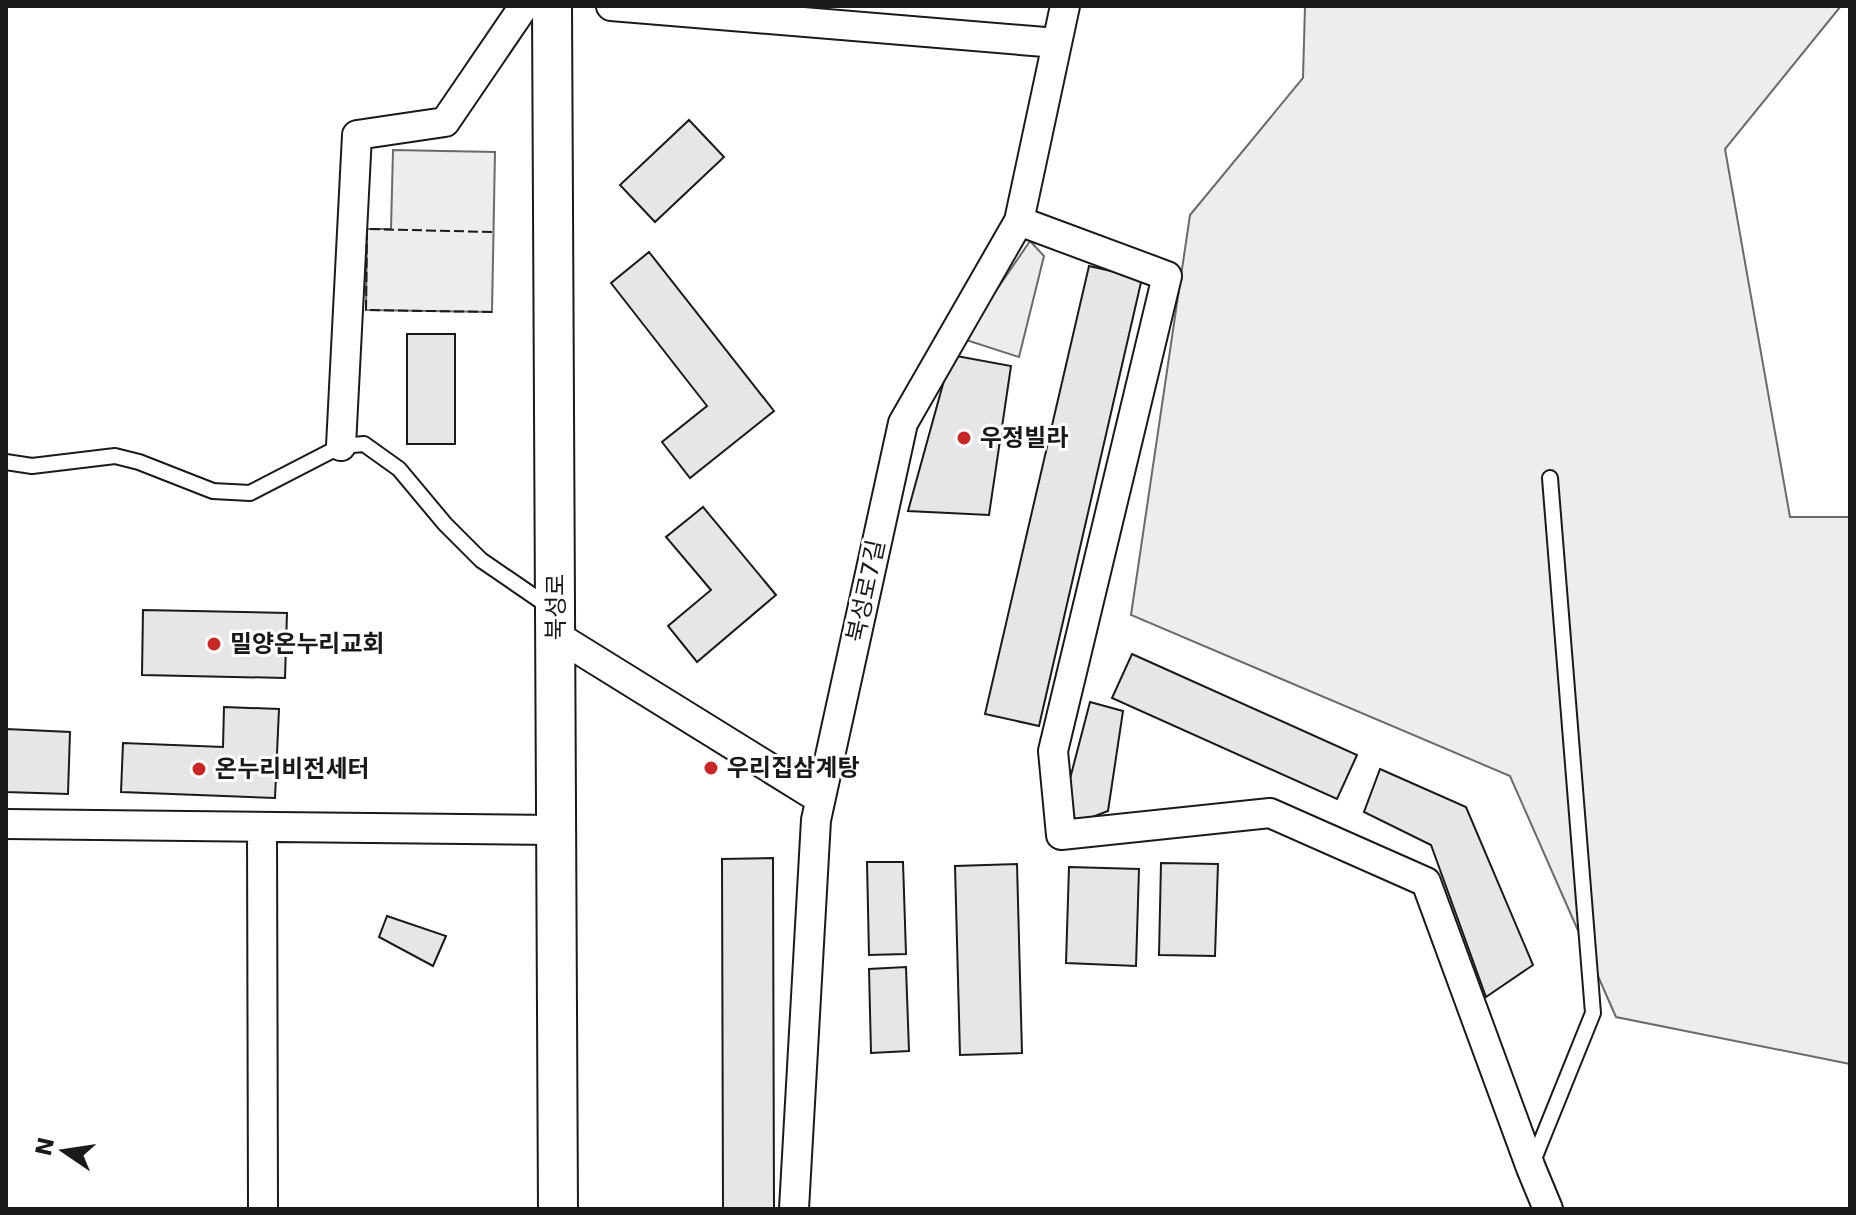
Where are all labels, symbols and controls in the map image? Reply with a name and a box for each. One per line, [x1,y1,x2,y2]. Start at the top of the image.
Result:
place label: 우정빌라 [980,424,1068,452]
marker: 우정빌라 [955,429,973,447]
street label: 북성로7길 [842,537,890,645]
street label: 북성로 [542,574,570,640]
place label: 밀양온누리교회 [230,630,385,658]
marker: 밀양온누리교회 [205,635,223,653]
place label: 우리집삼계탕 [727,754,859,782]
place label: 온누리비전세터 [215,755,370,783]
marker: 우리집삼계탕 [702,759,720,777]
marker: 온누리비전세터 [190,760,208,778]
north arrow [24,1111,104,1191]
text: N [31,1135,59,1158]

